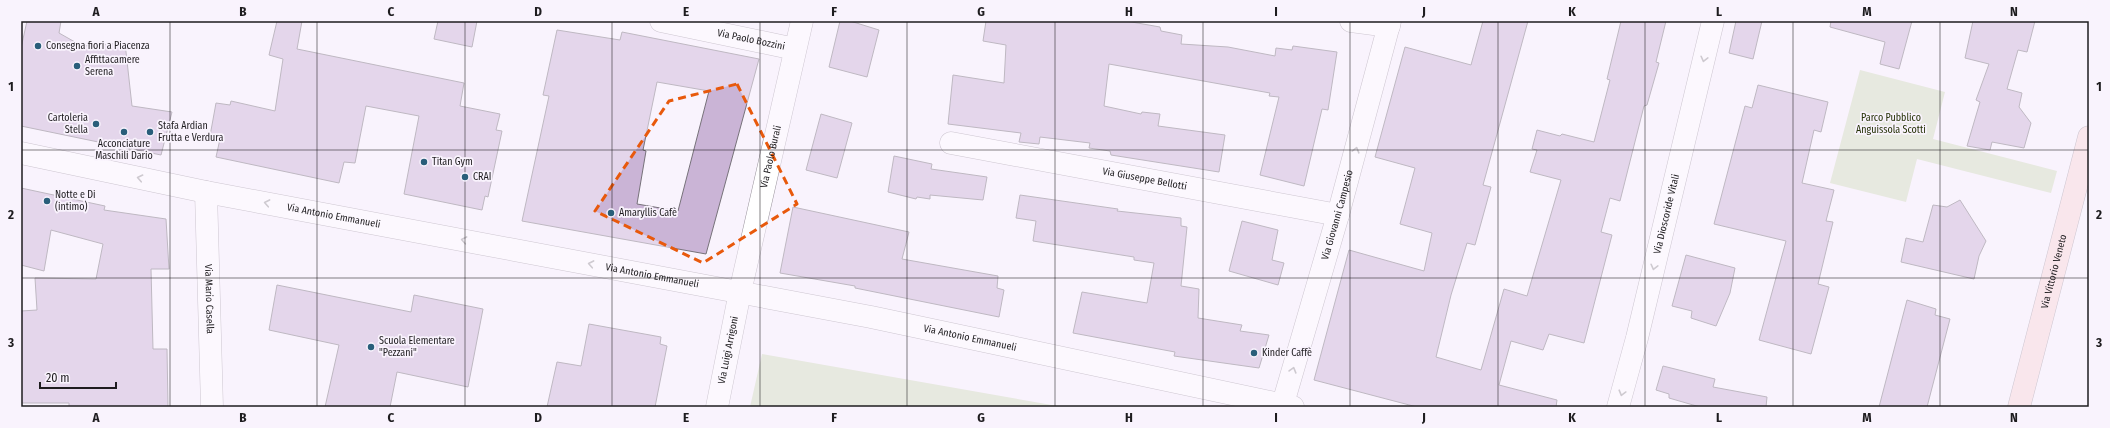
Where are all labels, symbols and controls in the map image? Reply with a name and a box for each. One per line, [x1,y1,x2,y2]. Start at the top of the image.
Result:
text: A [91,4,100,19]
text: B [239,4,247,19]
text: C [388,4,395,19]
text: D [534,4,542,19]
text: E [683,4,689,19]
text: F [831,4,837,19]
text: G [977,4,985,19]
text: H [1125,4,1133,19]
text: I [1274,4,1278,19]
text: J [1421,4,1426,19]
text: K [1568,4,1576,19]
text: L [1716,4,1722,19]
text: M [1862,4,1872,19]
text: N [2010,4,2018,19]
street label: Via Paolo Bozzini [716,27,786,53]
place label: Consegna fiori a Piacenza [46,40,150,52]
marker: Consegna fiori a Piacenza [33,41,43,51]
place label: Affittacamere Serena [85,54,140,78]
one-way arrow [1700,55,1709,62]
marker: Affittacamere Serena [72,61,82,71]
text: 1 [8,79,14,94]
text: 1 [2096,79,2102,94]
place label: Cartoleria Stella [48,112,88,136]
park label: Parco Pubblico Anguissola Scotti [1856,112,1926,136]
marker: Cartoleria Stella [91,119,101,129]
place label: Stafa Ardian Frutta e Verdura [158,120,224,144]
street label: Via Paolo Burali [758,124,784,189]
marker: Acconciature Maschili Dario [119,127,129,137]
marker: Stafa Ardian Frutta e Verdura [145,127,155,137]
place label: Acconciature Maschili Dario [95,138,153,162]
one-way arrow [1351,147,1359,154]
place label: Titan Gym [432,156,473,168]
marker: Titan Gym [419,157,429,167]
street label: Via Giuseppe Bellotti [1101,165,1188,193]
street label: Via Giovanni Campesio [1319,169,1356,261]
place label: CRAI [473,171,491,183]
marker: CRAI [460,172,470,182]
street label: Via Dioscoride Vitali [1651,173,1682,255]
one-way arrow [136,174,143,182]
place label: Notte e Di (intimo) [55,189,96,213]
marker: Notte e Di (intimo) [42,196,52,206]
one-way arrow [264,200,270,208]
street label: Via Antonio Emmanueli [286,201,381,231]
text: 2 [7,207,14,222]
place label: Amaryllis Cafè [619,207,677,219]
text: 2 [2095,207,2102,222]
marker: Amaryllis Cafè [606,208,616,218]
street label: Via Vittorio Veneto [2039,233,2070,310]
one-way arrow [460,237,467,245]
one-way arrow [588,261,594,269]
street label: Via Antonio Emmanueli [604,261,700,291]
street label: Via Mario Casella [202,264,216,334]
one-way arrow [1650,264,1658,270]
street label: Via Luigi Arrigoni [716,315,741,385]
street label: Via Antonio Emmanueli [922,322,1018,354]
text: 3 [7,335,14,350]
place label: Scuola Elementare "Pezzani" [379,335,455,359]
text: 3 [2095,335,2102,350]
marker: Scuola Elementare "Pezzani" [366,342,376,352]
place label: Kinder Caffè [1262,347,1312,359]
marker: Kinder Caffè [1249,348,1259,358]
scale bar [40,364,116,390]
one-way arrow [1288,366,1297,373]
text: 20 m [46,371,70,385]
one-way arrow [1618,389,1627,396]
text: A [91,410,100,425]
text: B [239,410,247,425]
text: C [388,410,395,425]
text: D [534,410,542,425]
text: E [683,410,689,425]
text: F [831,410,837,425]
text: G [977,410,985,425]
text: H [1125,410,1133,425]
text: I [1274,410,1278,425]
text: J [1421,410,1426,425]
text: K [1568,410,1576,425]
text: L [1716,410,1722,425]
text: M [1862,410,1872,425]
text: N [2010,410,2018,425]

